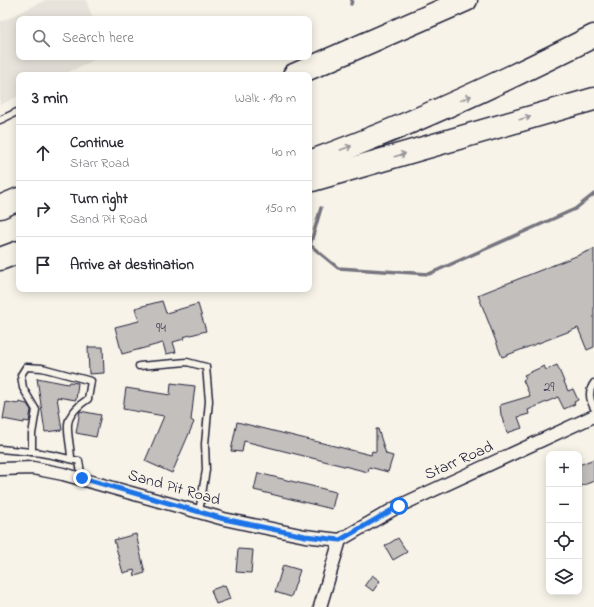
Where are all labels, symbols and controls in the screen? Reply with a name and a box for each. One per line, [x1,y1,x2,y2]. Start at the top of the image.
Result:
search box [16,16,312,60]
icon: search [30,27,52,49]
text: Search here [62,27,134,49]
text: 3 min [32,86,68,111]
text: Walk · 190 m [235,89,296,108]
one-way arrow [459,94,471,102]
one-way arrow [518,114,531,121]
text: Continue [70,132,124,154]
icon: ahead [32,142,54,164]
text: 40 m [272,143,296,162]
one-way arrow [339,144,351,152]
one-way arrow [393,151,406,158]
text: Starr Road [70,154,129,173]
text: Turn right [70,188,128,210]
icon: right [32,198,54,220]
text: 150 m [265,199,296,218]
text: Sand Pit Road [70,210,147,229]
icon: arrive [32,254,54,276]
text: Arrive at destination [70,254,194,276]
house number: 94 [156,318,166,339]
house number: 29 [543,377,555,398]
street label: Starr Road [421,435,497,487]
map controls [546,451,582,595]
button: + [546,451,582,487]
street label: Sand Pit Road [125,463,223,513]
route end [73,469,91,487]
button: − [546,487,582,523]
route start [390,497,408,515]
button: locate [546,523,582,559]
button: layers [546,559,582,595]

